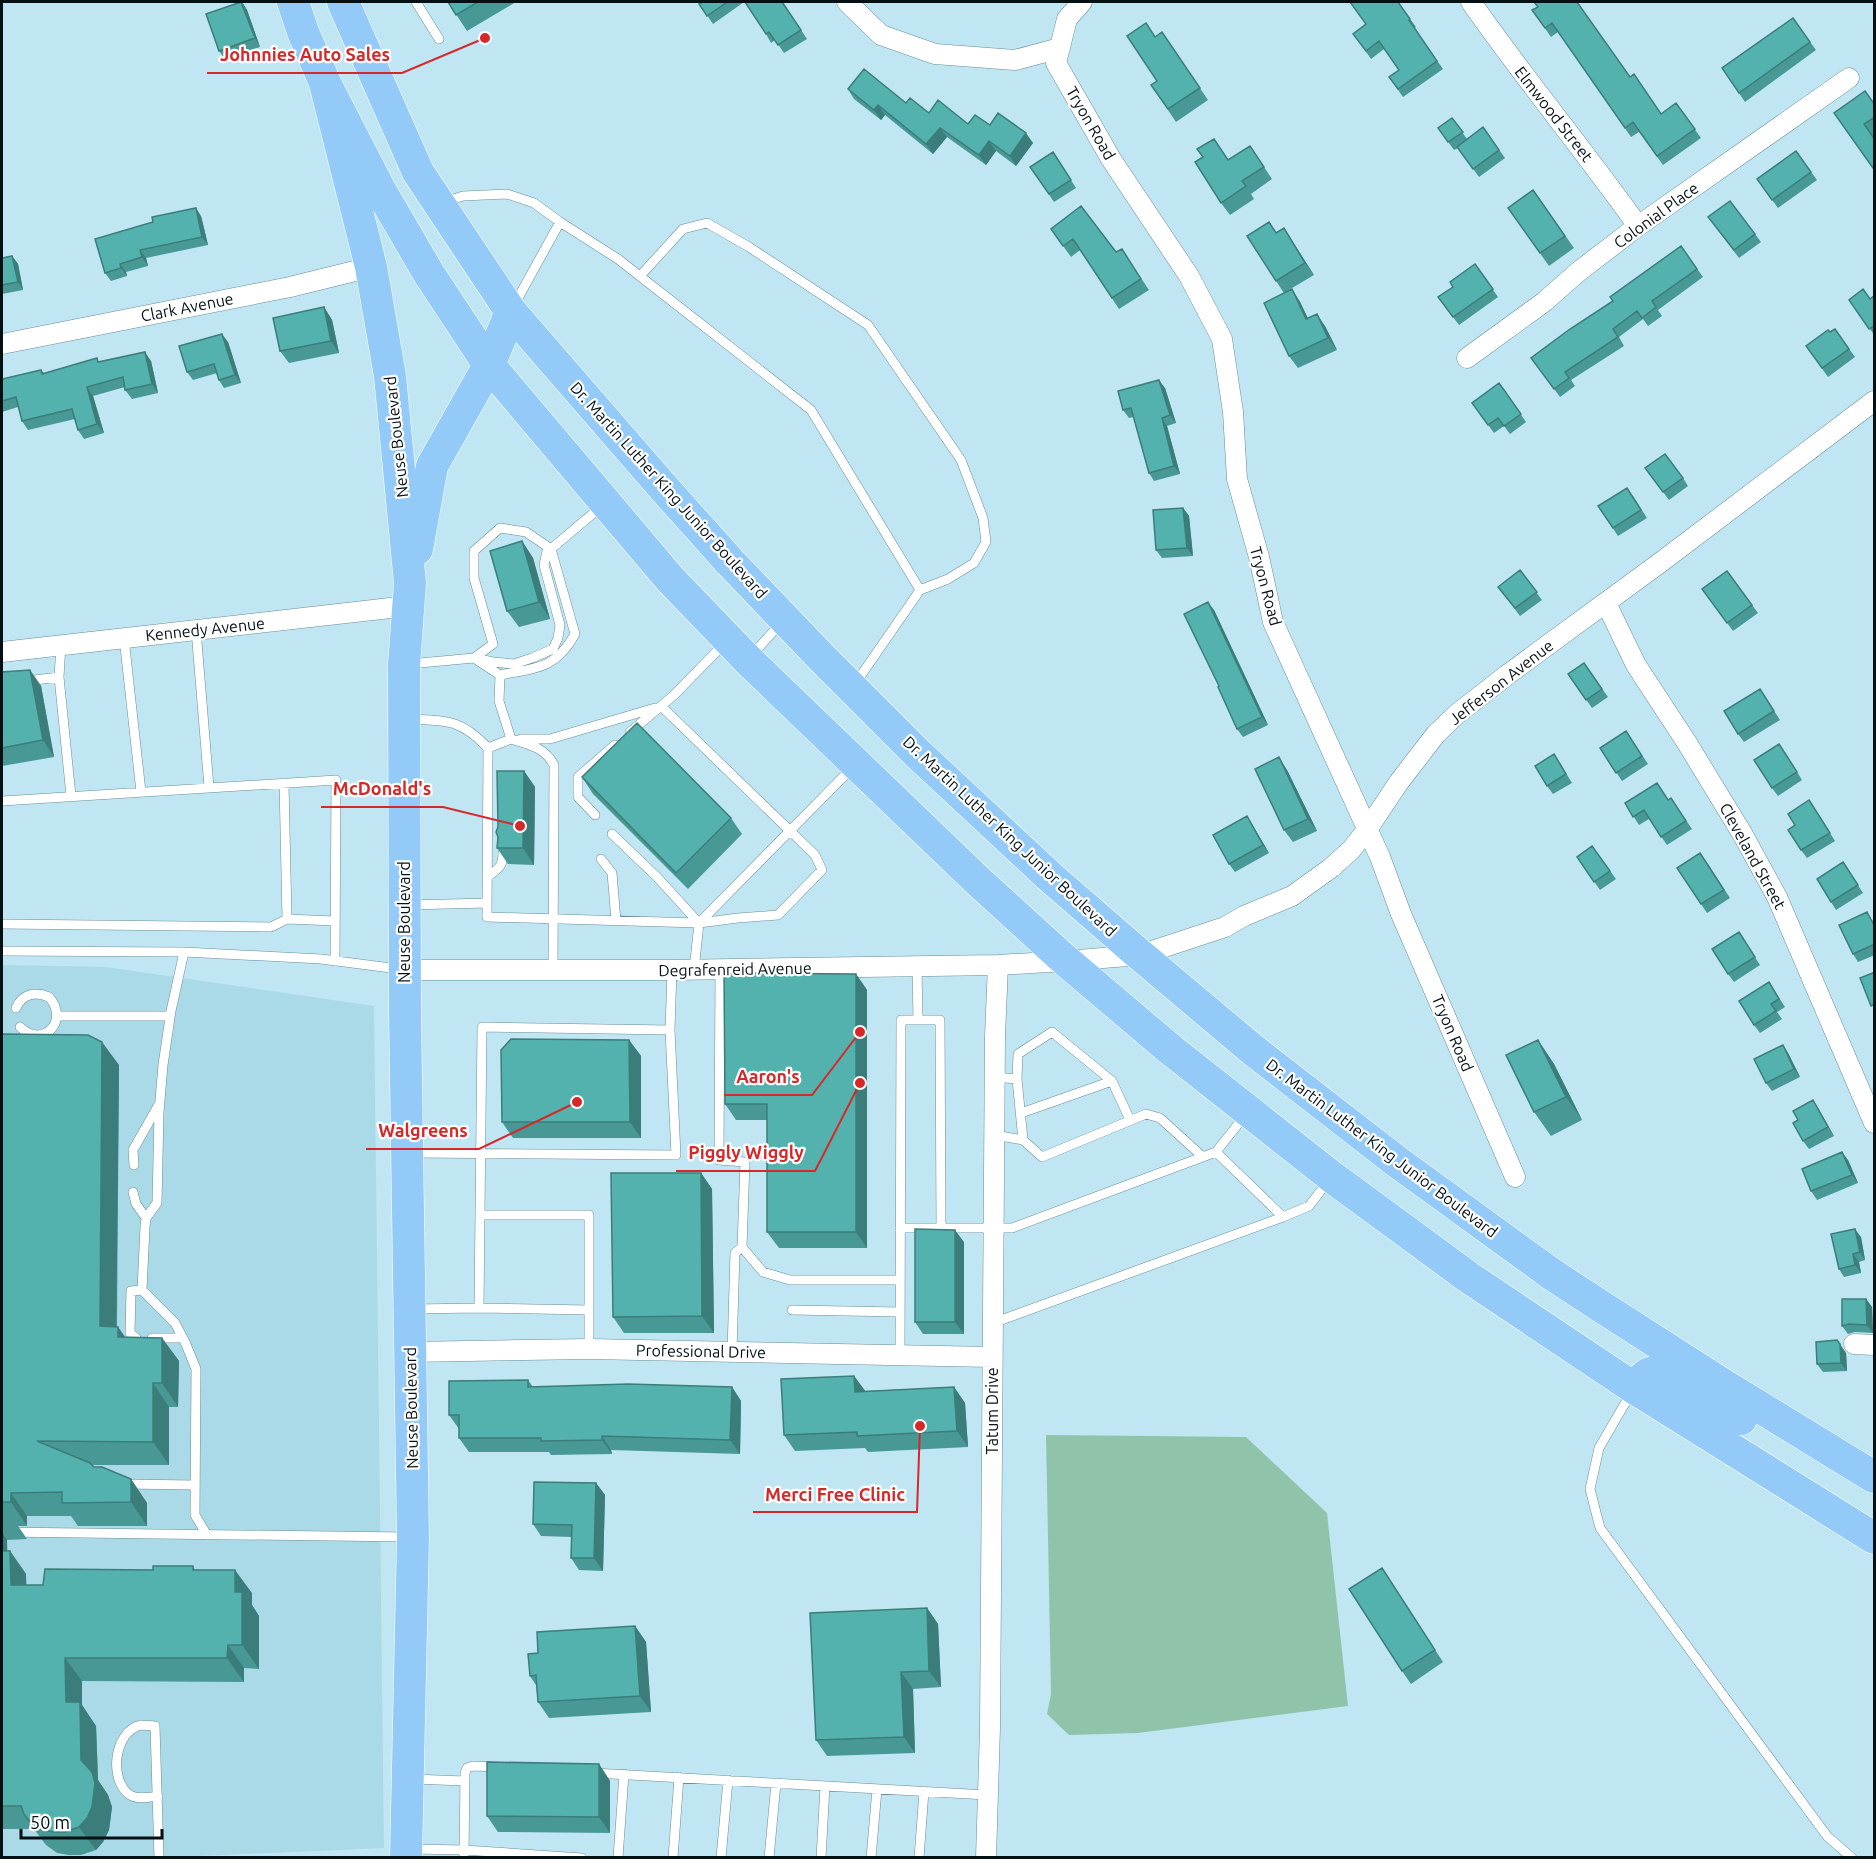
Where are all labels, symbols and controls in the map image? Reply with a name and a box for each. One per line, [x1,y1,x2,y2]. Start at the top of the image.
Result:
callout: Johnnies Auto Sales [207,37,402,73]
text: Johnnies Auto Sales [220,44,390,64]
street label: Elmwood Street [1511,63,1597,166]
street label: Tryon Road [1063,83,1119,163]
street label: Colonial Place [1610,178,1702,252]
street label: Clark Avenue [139,289,235,325]
street label: Neuse Boulevard [381,375,411,499]
street label: Dr. Martin Luther King Junior Boulevard [567,378,771,602]
street label: Tryon Road [1247,544,1285,628]
street label: Kennedy Avenue [144,614,266,644]
street label: Jefferson Avenue [1446,636,1556,728]
street label: Dr. Martin Luther King Junior Boulevard [900,732,1120,940]
callout: McDonald's [321,771,443,807]
text: McDonald's [333,778,431,798]
street label: Cleveland Street [1716,800,1790,913]
street label: Neuse Boulevard [395,861,413,983]
street label: Degrafenreid Avenue [658,959,812,979]
street label: Tryon Road [1429,992,1477,1074]
street label: Dr. Martin Luther King Junior Boulevard [1263,1055,1501,1241]
callout: Aaron's [724,1059,812,1095]
text: Aaron's [736,1066,800,1086]
callout: Walgreens [366,1113,479,1149]
text: Walgreens [378,1120,468,1140]
callout: Piggly Wiggly [676,1135,815,1171]
text: Piggly Wiggly [688,1142,804,1162]
street label: Professional Drive [636,1341,766,1361]
street label: Neuse Boulevard [401,1347,421,1469]
street label: Tatum Drive [983,1367,1001,1455]
callout: Merci Free Clinic [753,1476,917,1512]
text: Merci Free Clinic [765,1484,905,1504]
scale bar [21,1802,162,1840]
text: 50 m [30,1812,70,1832]

